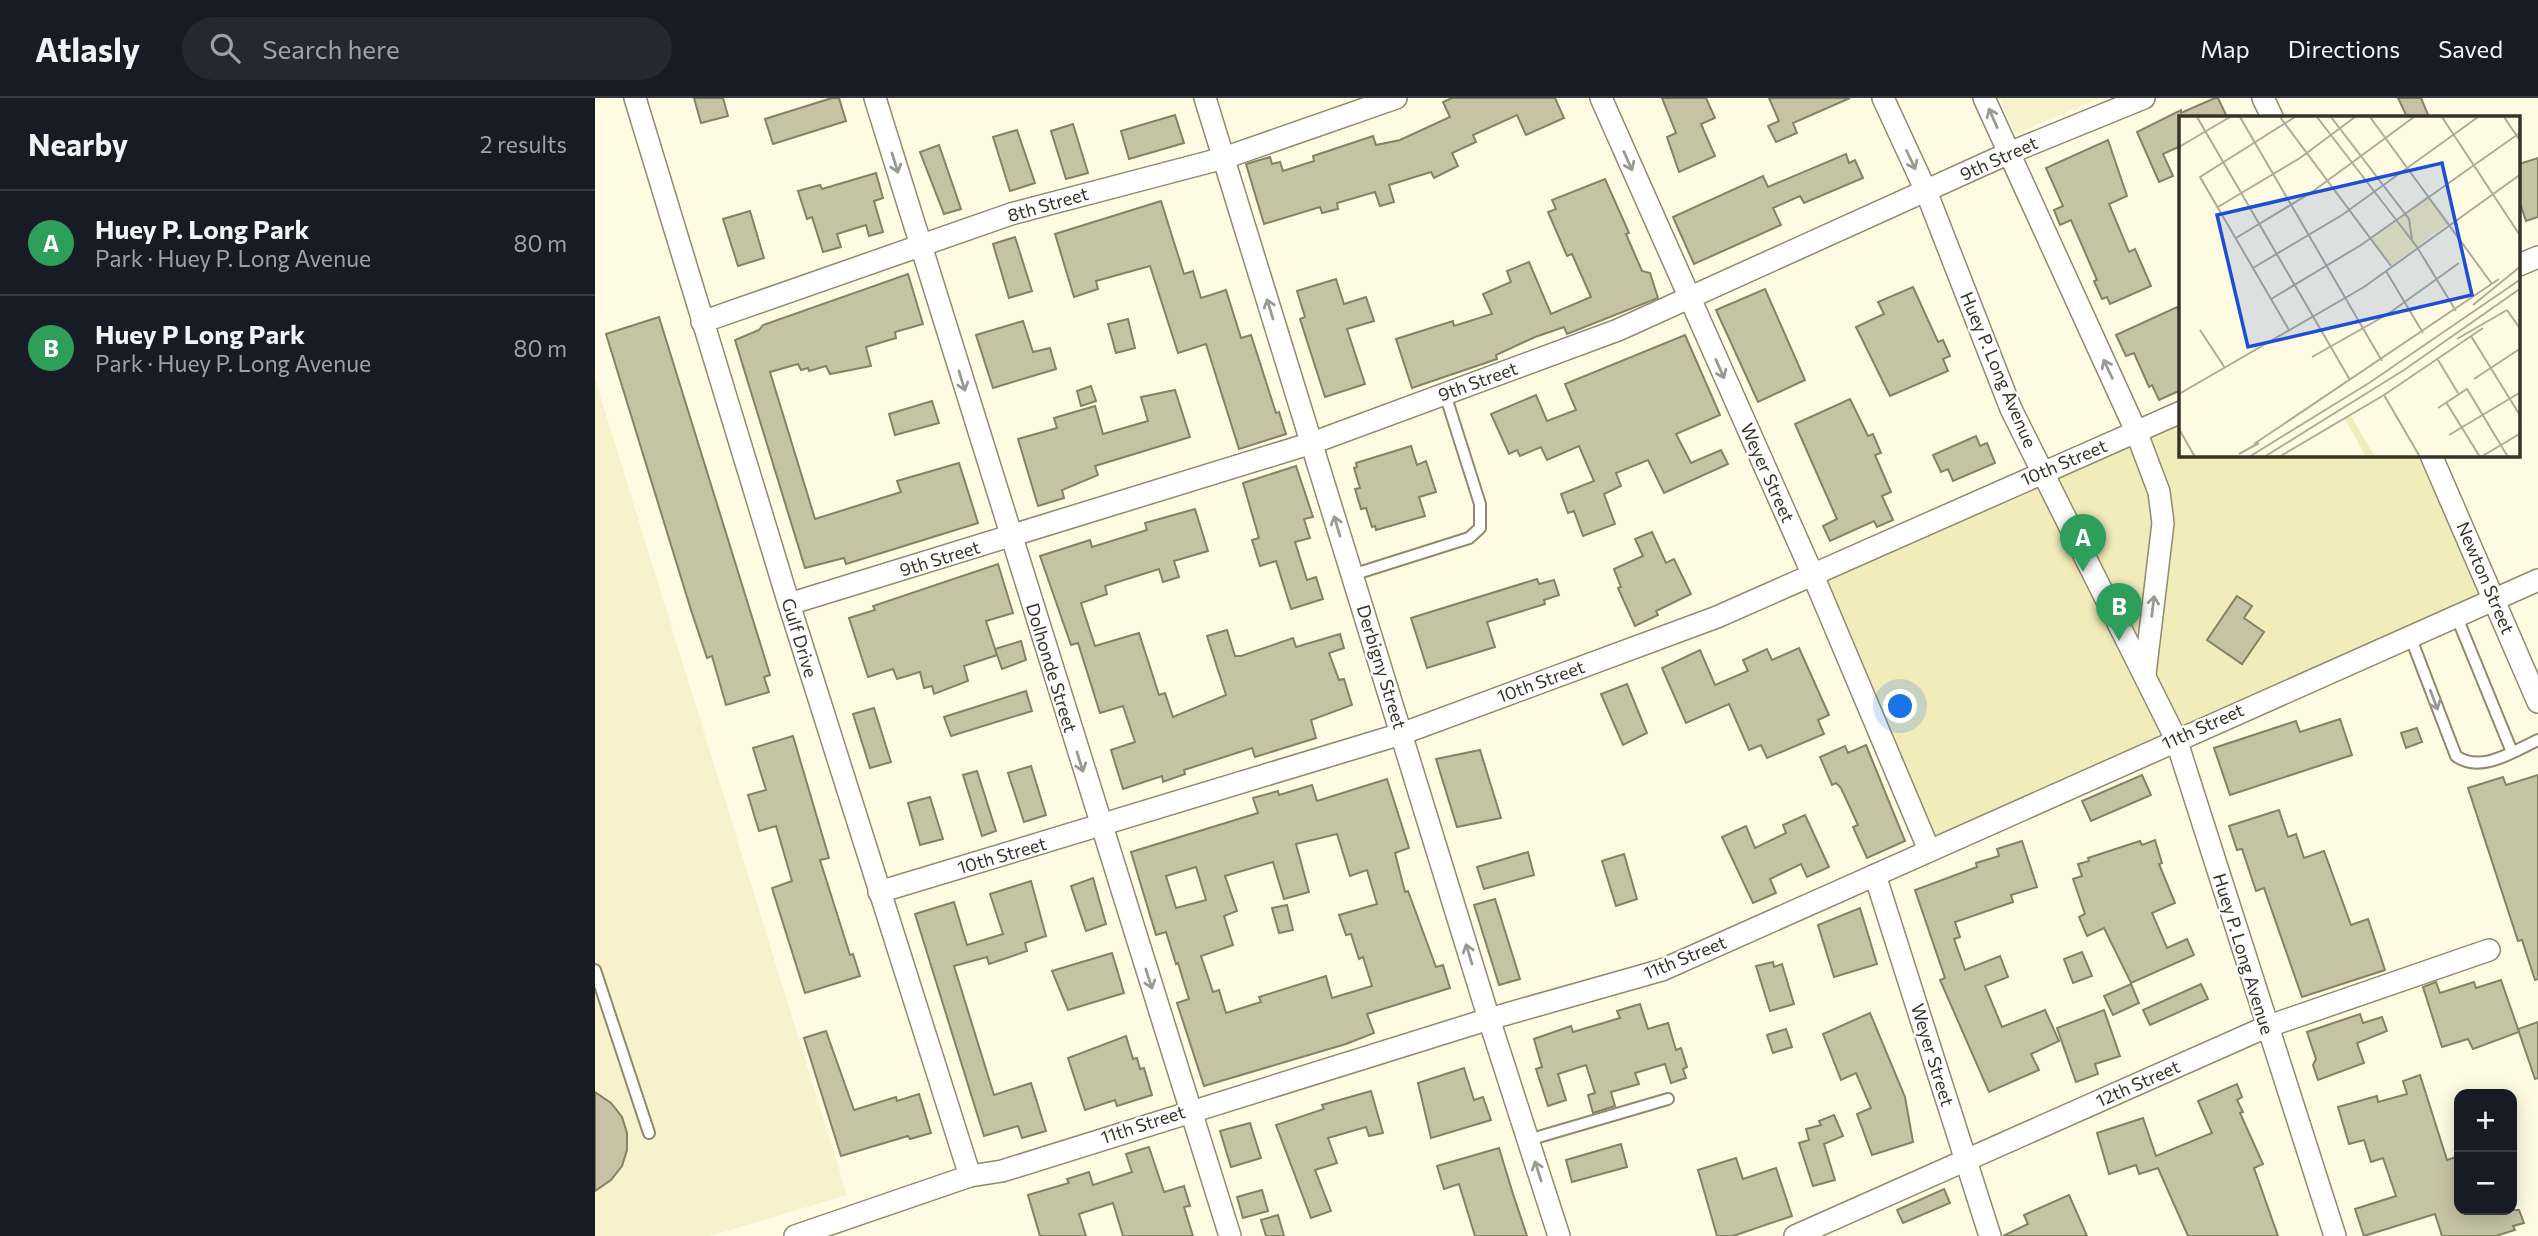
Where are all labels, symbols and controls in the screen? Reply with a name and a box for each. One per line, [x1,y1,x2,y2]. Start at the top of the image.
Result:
search box [182,17,672,80]
text: Atlasly [35,28,140,69]
icon: search [206,29,244,67]
text: Search here [262,33,400,64]
text: Map [2200,34,2250,63]
text: Directions [2288,34,2400,63]
text: Saved [2438,34,2503,63]
one-way arrow [1986,108,1999,129]
inset map [2179,116,2521,457]
text: Nearby [28,125,128,162]
text: 2 results [480,130,567,158]
street label: 9th Street [1956,131,2041,185]
one-way arrow [1622,149,1635,171]
one-way arrow [1905,149,1919,170]
one-way arrow [890,152,903,174]
street label: 8th Street [1005,182,1091,226]
text: Huey P. Long Park [95,213,309,244]
text: A [43,229,59,257]
text: 80 m [514,229,567,257]
text: Park · Huey P. Long Avenue [95,244,371,272]
street label: Huey P. Long Avenue [1956,288,2042,451]
one-way arrow [1263,298,1276,320]
text: Huey P Long Park [95,318,305,349]
text: B [43,334,59,362]
text: 80 m [514,334,567,362]
text: Park · Huey P. Long Avenue [95,349,371,377]
street label: 9th Street [1435,357,1520,406]
one-way arrow [1714,358,1727,379]
one-way arrow [2101,359,2114,381]
one-way arrow [957,369,970,391]
street label: Weyer Street [1736,420,1800,526]
street label: 10th Street [2017,434,2110,490]
pin: A [2060,514,2106,572]
one-way arrow [1330,515,1343,537]
street label: Newton Street [2452,518,2519,637]
street label: 9th Street [897,535,983,581]
pin: B [2096,583,2142,641]
street label: Gulf Drive [777,595,822,680]
one-way arrow [2147,596,2160,618]
street label: Dolhonde Street [1022,600,1082,735]
street label: Derbigny Street [1353,602,1411,731]
street label: 10th Street [1494,655,1587,707]
one-way arrow [2429,688,2442,710]
your location [1883,689,1917,723]
street label: 11th Street [2158,698,2247,754]
one-way arrow [1075,750,1087,772]
street label: 10th Street [955,832,1049,878]
street label: Huey P. Long Avenue [2209,870,2279,1037]
street label: 11th Street [1640,930,1729,984]
one-way arrow [1461,944,1474,966]
one-way arrow [1144,967,1156,989]
street label: Weyer Street [1907,1001,1959,1109]
street label: 12th Street [2092,1055,2183,1111]
map controls [2454,1089,2517,1215]
button: + [2454,1089,2517,1152]
street label: 11th Street [1098,1100,1188,1148]
button: − [2454,1152,2517,1215]
one-way arrow [1531,1160,1544,1182]

